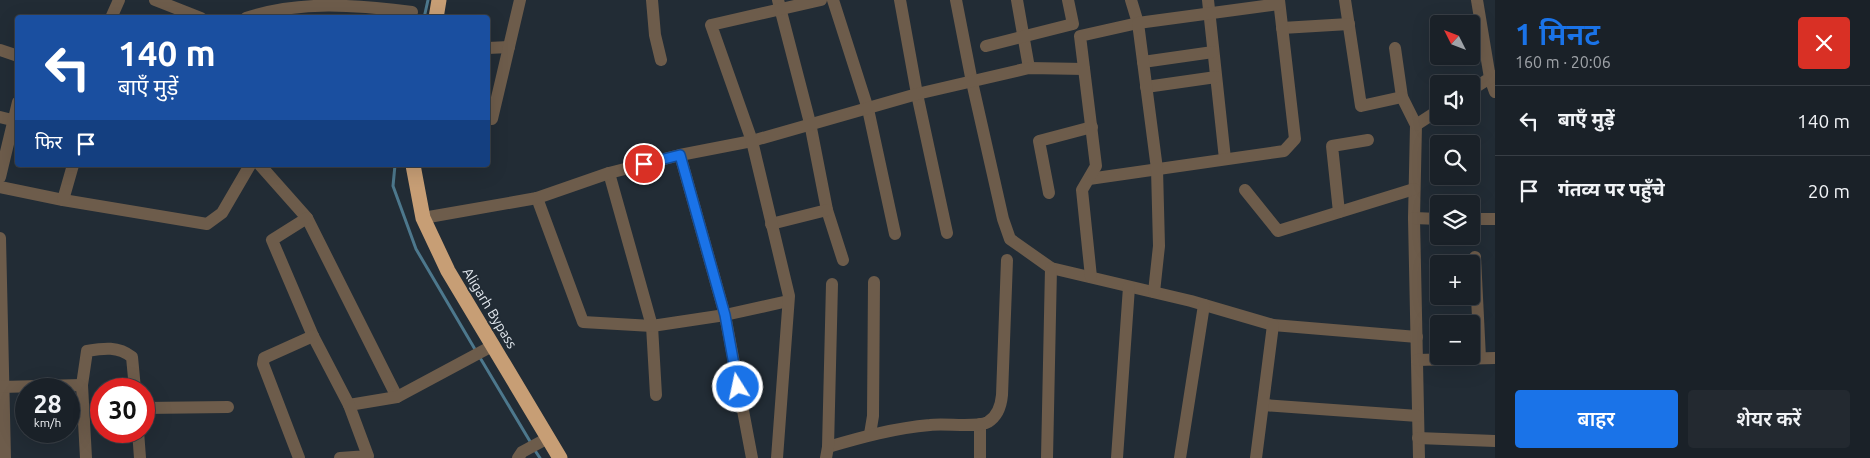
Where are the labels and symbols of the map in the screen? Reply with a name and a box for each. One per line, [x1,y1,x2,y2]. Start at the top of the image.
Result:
north arrow [1430,15,1480,65]
pin [623,143,665,185]
street label: Aligarh Bypass [460,265,520,351]
position arrow [711,360,763,412]
speed limit sign: 30 [90,378,155,443]

